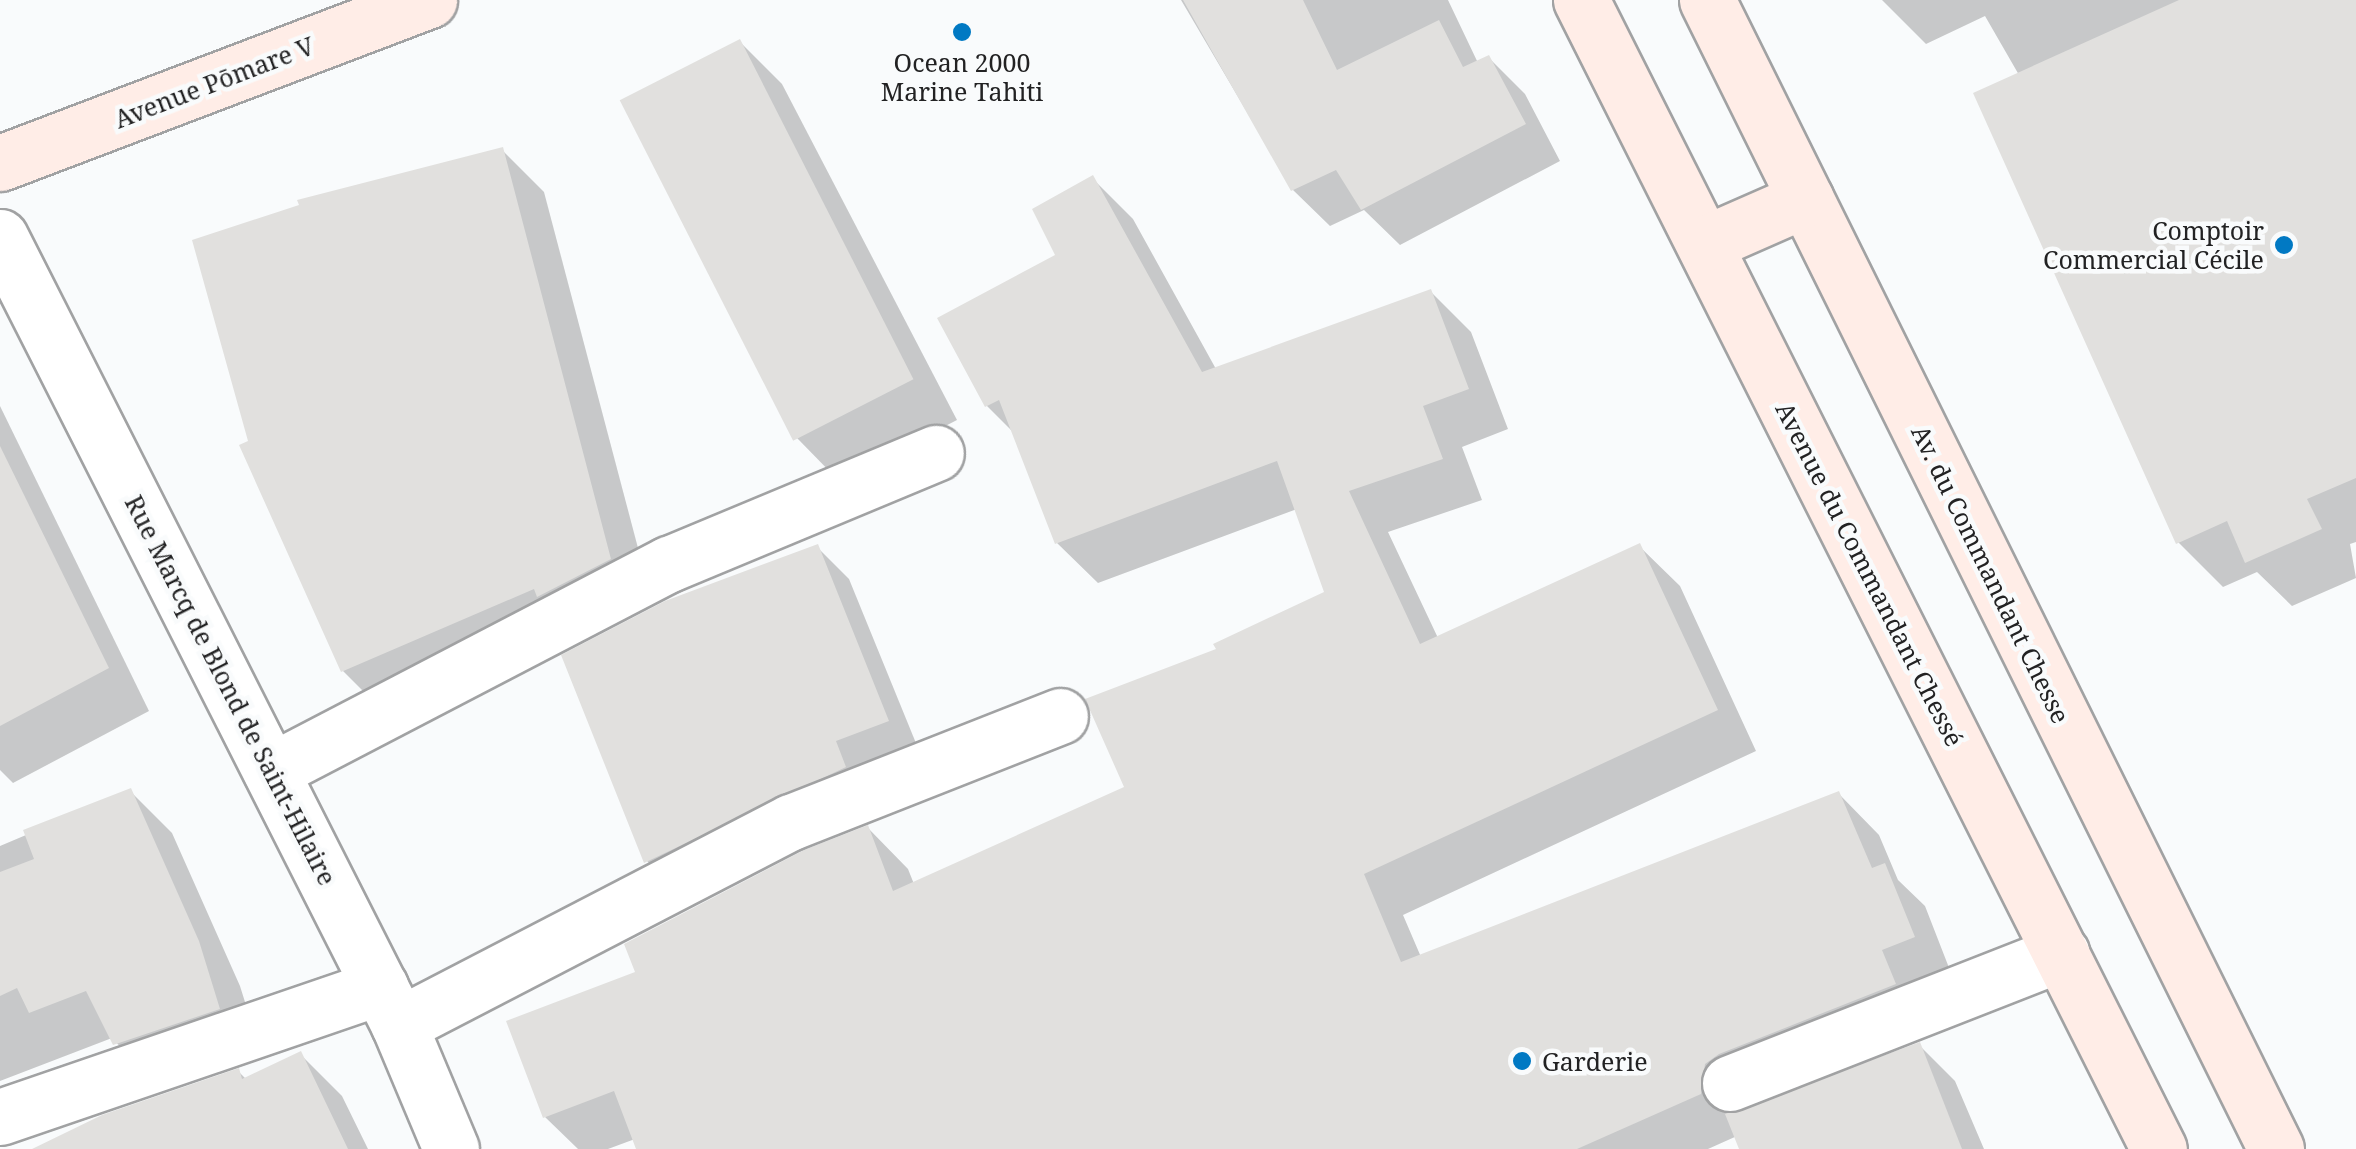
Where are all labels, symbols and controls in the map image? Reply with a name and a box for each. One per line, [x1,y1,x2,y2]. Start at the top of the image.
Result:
marker: Ocean 2000 Marine Tahiti [951,21,973,43]
street label: Avenue Pōmare V [110,30,318,134]
place label: Ocean 2000 Marine Tahiti [881,48,1043,107]
place label: Comptoir Commercial Cécile [2043,216,2264,275]
marker: Comptoir Commercial Cécile [2273,234,2295,256]
street label: Avenue du Commandant Chessé [1770,397,1970,751]
street label: Av. du Commandant Chesse [1906,420,2076,728]
street label: Rue Marcq de Blond de Saint-Hilaire [119,490,343,890]
place label: Garderie [1542,1046,1648,1076]
marker: Garderie [1511,1050,1533,1072]

